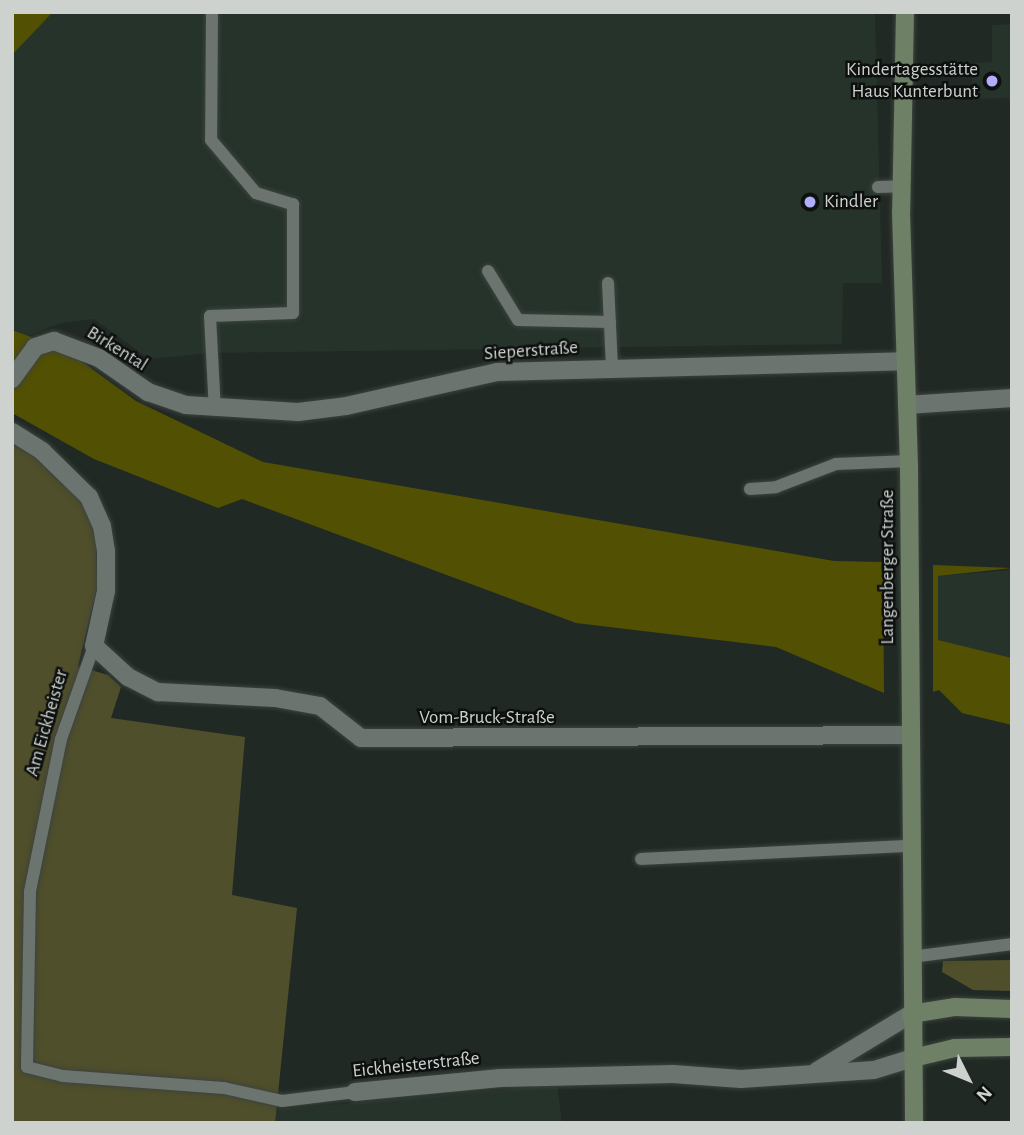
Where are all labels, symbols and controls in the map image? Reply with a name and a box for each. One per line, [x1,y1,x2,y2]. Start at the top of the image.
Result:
place label: Kindertagesstätte Haus Kunterbunt [846,59,978,103]
marker: Kindertagesstätte Haus Kunterbunt [984,73,1000,89]
place label: Kindler [824,191,878,213]
marker: Kindler [802,194,818,210]
street label: Birkental [82,321,152,377]
street label: Sieperstraße [483,336,579,366]
street label: Langenberger Straße [877,489,899,645]
street label: Am Eickheister [21,667,73,779]
street label: Vom-Bruck-Straße [419,707,555,729]
north arrow [933,1044,1003,1114]
street label: Eickheisterstraße [351,1047,481,1083]
text: N [972,1082,995,1105]

